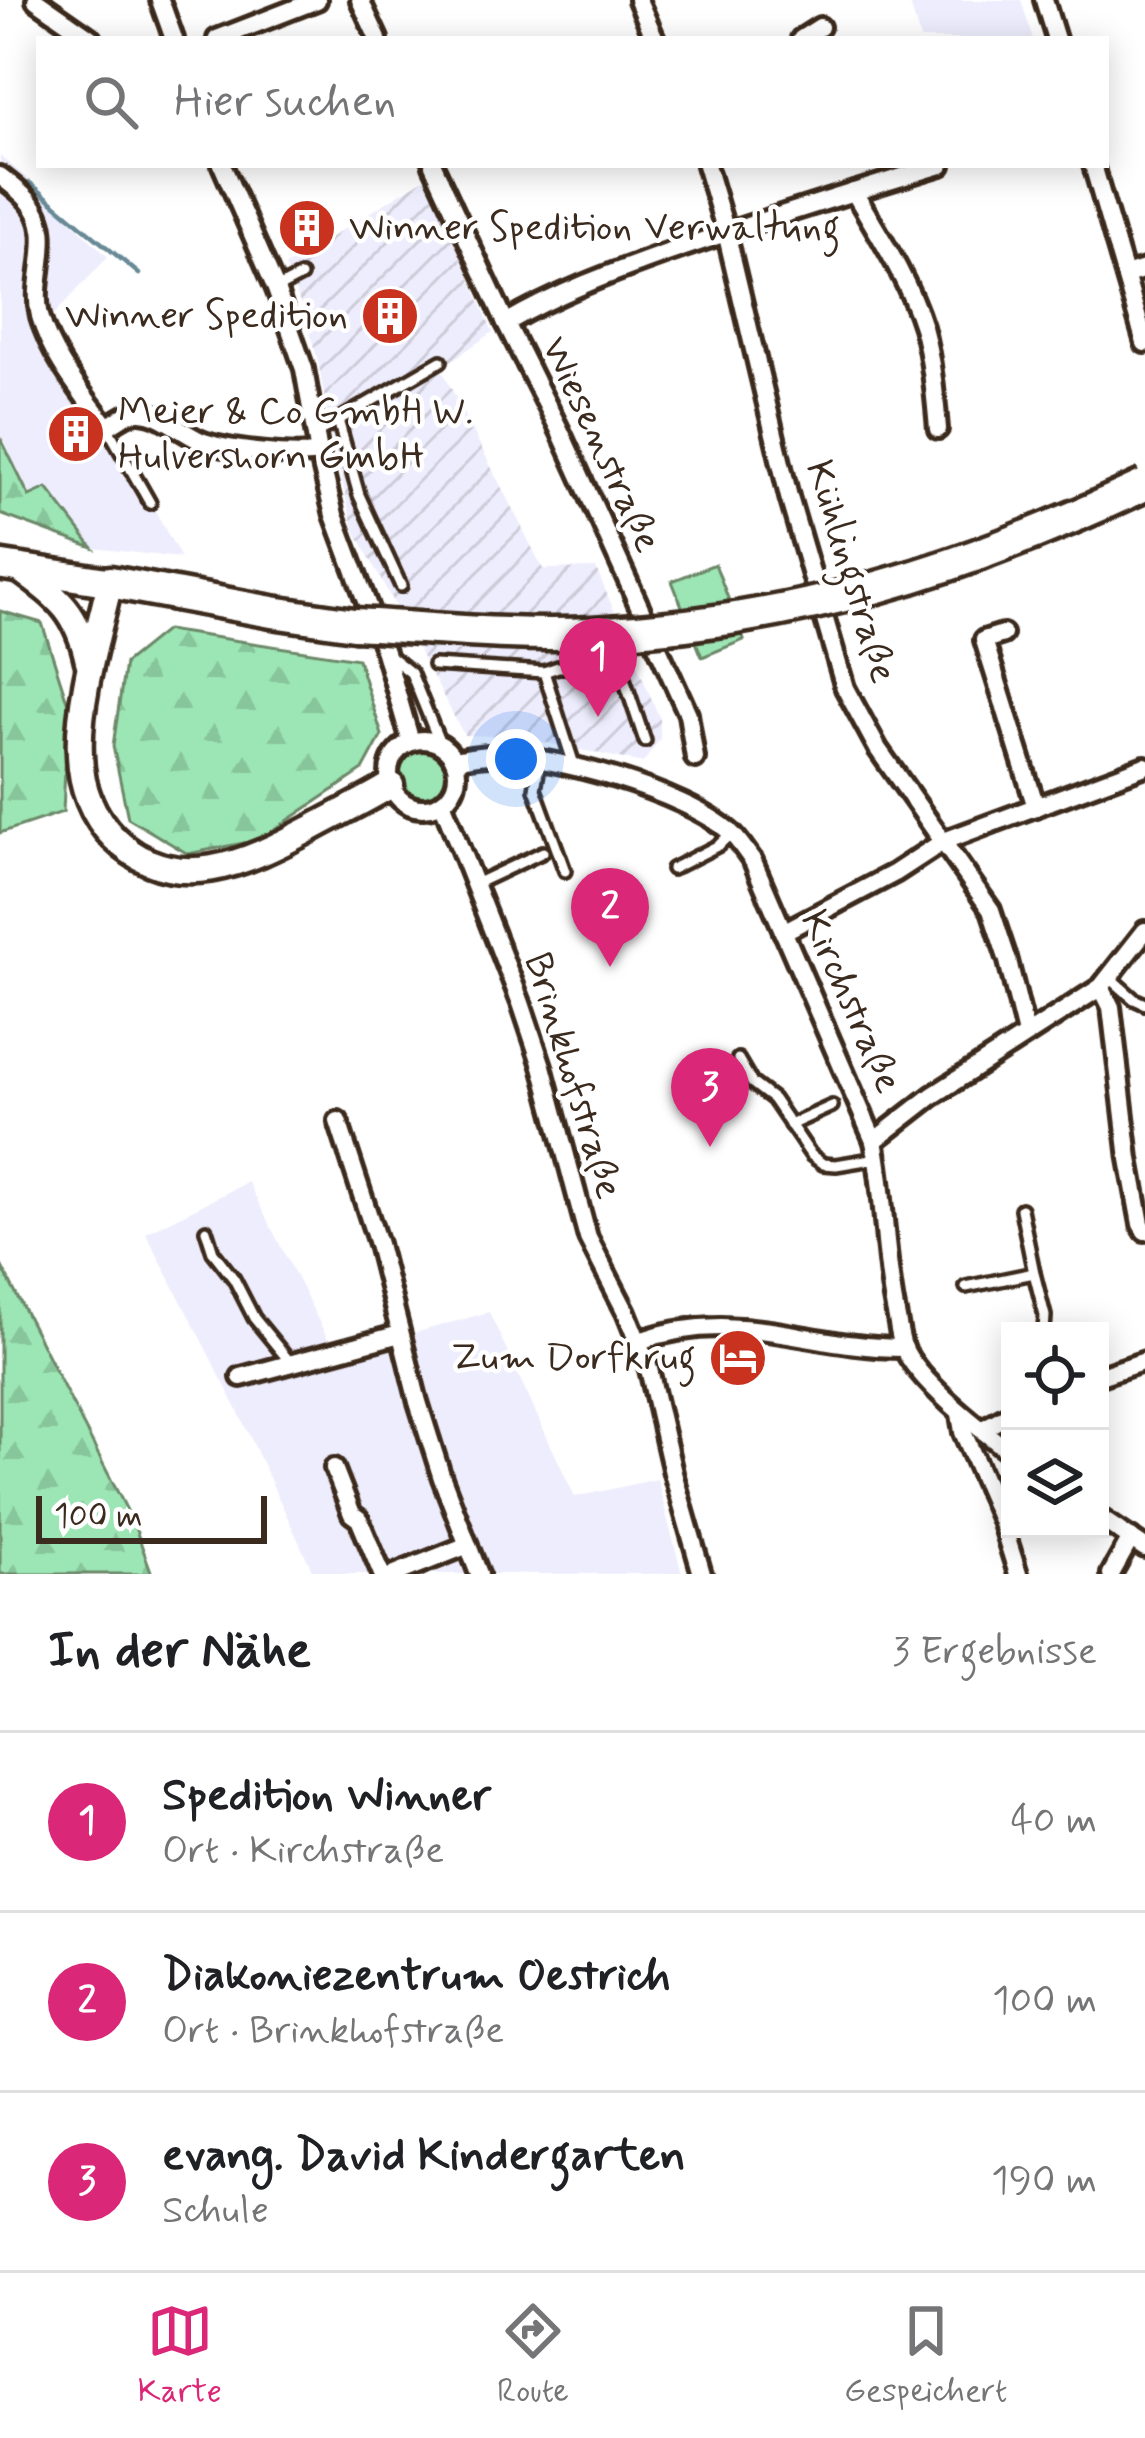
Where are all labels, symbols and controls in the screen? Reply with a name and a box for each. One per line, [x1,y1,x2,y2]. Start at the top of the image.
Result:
search box [36,36,1109,168]
icon: search [78,69,144,135]
text: Hier suchen [174,73,396,132]
building icon: Winner Spedition Verwaltung [276,197,338,259]
place label: Winner Spedition Verwaltung [349,203,840,257]
building icon: Winner Spedition [359,285,421,347]
place label: Winner Spedition [65,291,348,342]
street label: Wiesenstraße [528,329,672,561]
place label: Meier & Co GmbH W. Hulvershorn GmbH [118,387,473,483]
building icon: Meier & Co GmbH W. Hulvershorn GmbH [45,403,107,465]
street label: Kühlingstraße [789,455,908,690]
pin: 1 [559,618,637,717]
your location [486,729,546,789]
pin: 2 [571,868,649,967]
street label: Kirchstraße [787,903,913,1101]
street label: Brinkhofstraße [510,947,634,1205]
pin: 3 [671,1048,749,1147]
map controls [1001,1322,1109,1538]
button: locate [1001,1322,1109,1430]
hotel icon: Zum Dorfkrug [707,1327,769,1389]
place label: Zum Dorfkrug [451,1333,696,1387]
button: layers [1001,1430,1109,1538]
scale bar [36,1490,267,1543]
text: 100 m [54,1495,143,1539]
text: In der Nähe [48,1619,311,1685]
text: 3 Ergebnisse [892,1627,1097,1678]
text: Spedition Winner [162,1767,491,1826]
text: 1 [78,1796,96,1847]
text: 40 m [1010,1796,1097,1847]
text: Ort · Kirchstraße [162,1826,444,1877]
text: Diakoniezentrum Oestrich [162,1947,671,2006]
text: 2 [77,1976,97,2027]
text: 100 m [992,1976,1097,2027]
text: Ort · Brinkhofstraße [162,2006,504,2057]
text: evang. David Kindergarten [162,2127,686,2186]
text: 3 [78,2156,96,2207]
text: 190 m [991,2156,1097,2207]
text: Schule [162,2186,269,2237]
tab: Karte [138,2298,222,2414]
tab: Route [497,2298,569,2414]
tab: Gespeichert [844,2298,1007,2414]

